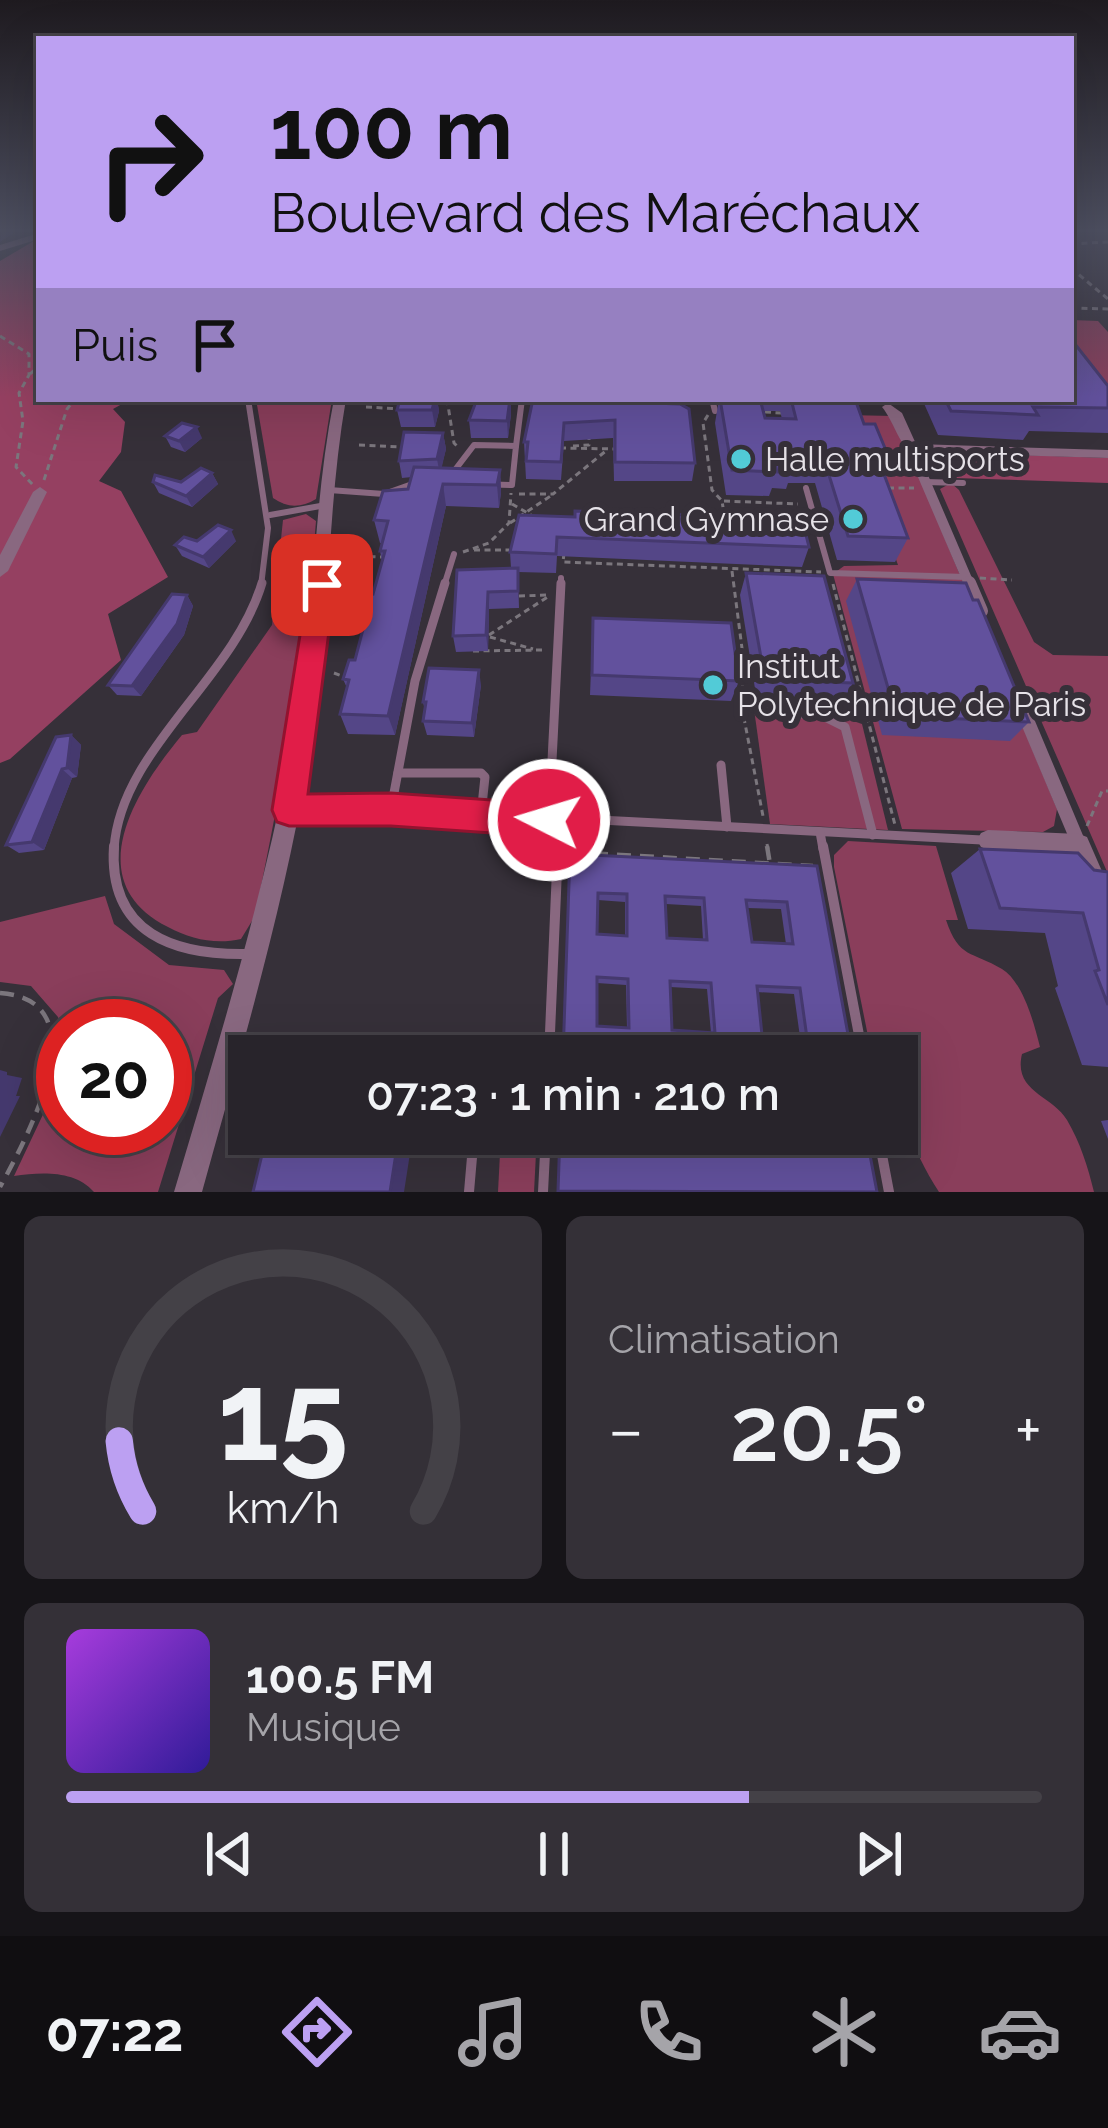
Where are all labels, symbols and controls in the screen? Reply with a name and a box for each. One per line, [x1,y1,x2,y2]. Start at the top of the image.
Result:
text: 100 m [270,80,513,179]
icon: right [72,84,228,240]
text: Boulevard des Maréchaux [270,181,920,245]
icon: arrive [182,312,248,378]
text: Puis [72,319,158,372]
place label: Halle multisports [765,440,1025,479]
marker: Halle multisports [728,446,754,472]
place label: Grand Gymnase [584,500,829,539]
marker: Grand Gymnase [840,506,866,532]
pin [271,534,373,636]
icon: arrive [289,552,355,618]
place label: Institut Polytechnique de Paris [737,647,1086,724]
marker: Institut Polytechnique de Paris [700,672,726,698]
position arrow [486,757,612,883]
speed limit sign: 20 [36,999,192,1155]
text: 07:23 · 1 min · 210 m [366,1068,780,1121]
text: Climatisation [608,1316,840,1362]
text: 15 [218,1343,348,1489]
text: 20.5° [730,1376,928,1482]
text: − [608,1391,644,1468]
text: + [1015,1391,1042,1468]
text: km/h [226,1482,340,1532]
text: 100.5 FM [246,1651,434,1704]
text: Musique [246,1704,401,1750]
icon: previous [196,1821,262,1887]
icon: pause [521,1821,587,1887]
icon: next [846,1821,912,1887]
icon: directions [275,1990,359,2074]
icon: music [451,1990,535,2074]
icon: phone [627,1990,711,2074]
icon: climate [802,1990,886,2074]
icon: car [978,1990,1062,2074]
text: 07:22 [46,2000,184,2064]

